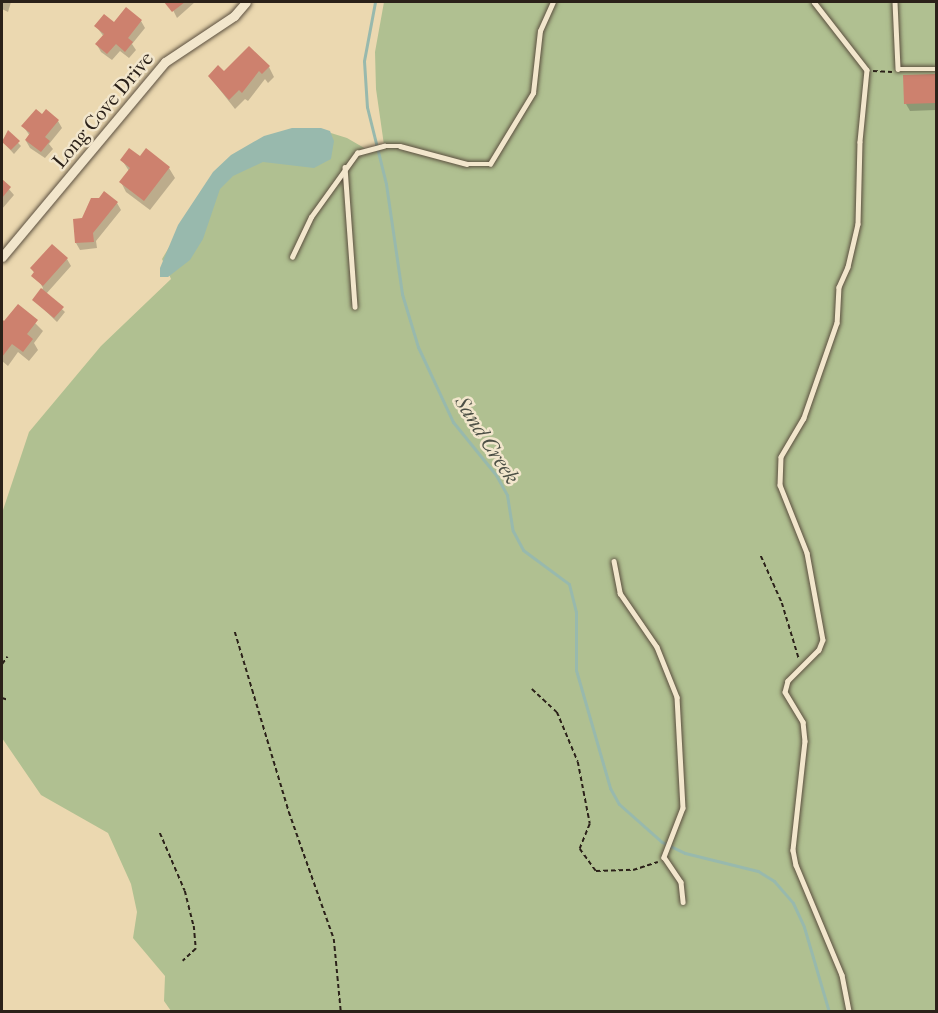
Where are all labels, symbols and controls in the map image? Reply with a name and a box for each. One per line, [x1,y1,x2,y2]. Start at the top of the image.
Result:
street label: Long Cove Drive [47,47,159,173]
water label: Sand Creek [449,391,525,489]

